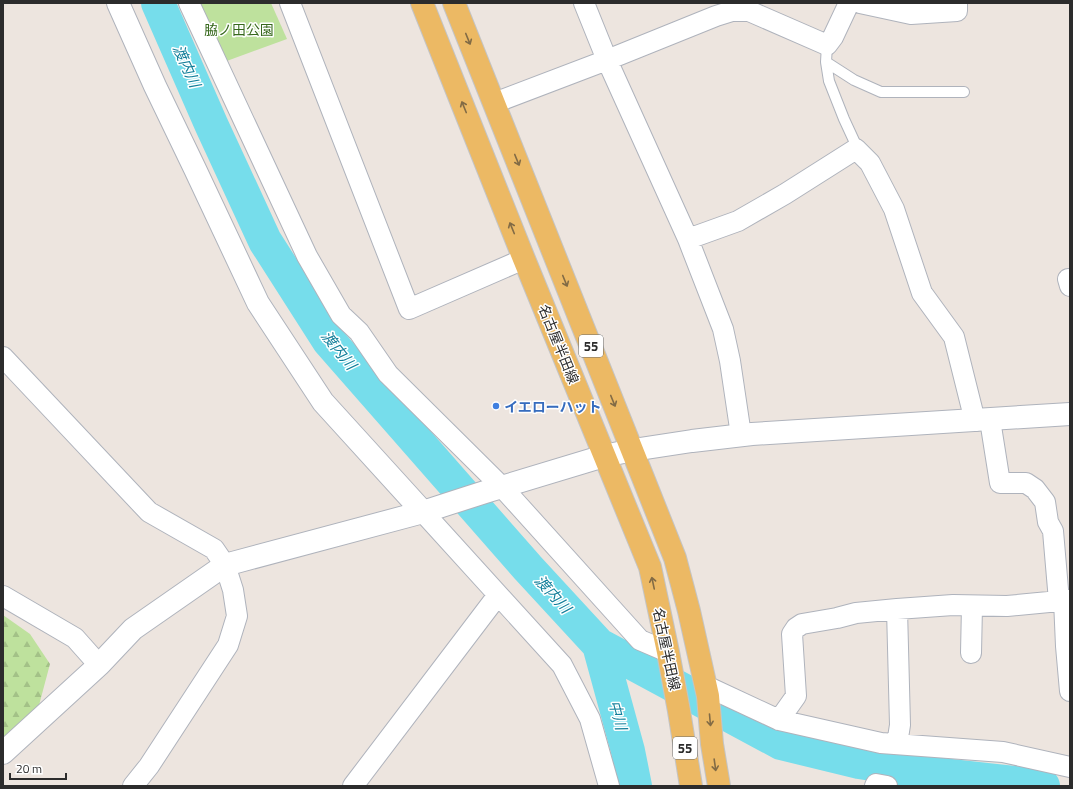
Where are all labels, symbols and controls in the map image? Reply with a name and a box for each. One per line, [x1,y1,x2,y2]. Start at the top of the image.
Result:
park label: 脇ノ田公園 [204,19,274,40]
one-way arrow [465,33,473,45]
water label: 渡内川 [167,41,207,93]
one-way arrow [459,102,467,114]
one-way arrow [513,153,521,165]
one-way arrow [507,223,515,235]
one-way arrow [561,274,569,286]
street label: 名古屋半田線 [534,301,584,387]
water label: 渡内川 [316,325,363,376]
road number: 55 [579,335,603,357]
one-way arrow [610,395,618,407]
place label: イエローハット [504,396,602,417]
marker: イエローハット [491,401,501,411]
water label: 渡内川 [529,570,578,620]
one-way arrow [648,577,656,590]
street label: 名古屋半田線 [648,606,686,692]
water label: 中川 [603,698,634,734]
one-way arrow [706,713,714,726]
road number: 55 [673,737,697,759]
scale bar [10,755,66,781]
one-way arrow [711,758,719,771]
text: 20 m [16,759,42,778]

